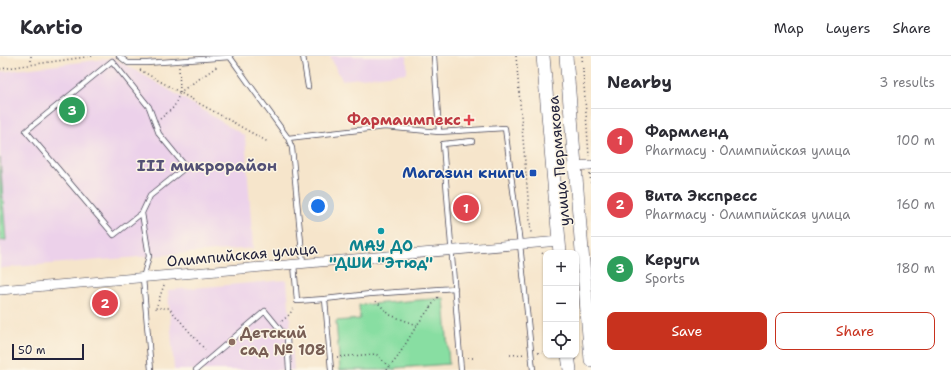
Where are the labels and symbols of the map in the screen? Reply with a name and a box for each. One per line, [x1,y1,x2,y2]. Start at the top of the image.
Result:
street label: улица Пермякова [543,94,575,227]
pin: 3 [59,95,85,125]
place label: Фармаимпекс [347,110,461,130]
marker: Фармаимпекс [464,115,474,125]
district label: III микрорайон [137,155,277,176]
place label: Магазин книги [402,163,526,183]
marker: Магазин книги [528,168,538,178]
pin: 1 [453,193,479,223]
your location [308,196,328,216]
marker: МАУ ДО "ДШИ "Этюд" [376,226,386,236]
place label: МАУ ДО "ДШИ "Этюд" [329,236,433,273]
street label: Олимпийская улица [166,238,319,272]
pin: 2 [92,288,118,318]
place label: Детский сад № 108 [240,323,325,360]
marker: Детский сад № 108 [227,337,237,347]
scale bar [12,342,84,361]

